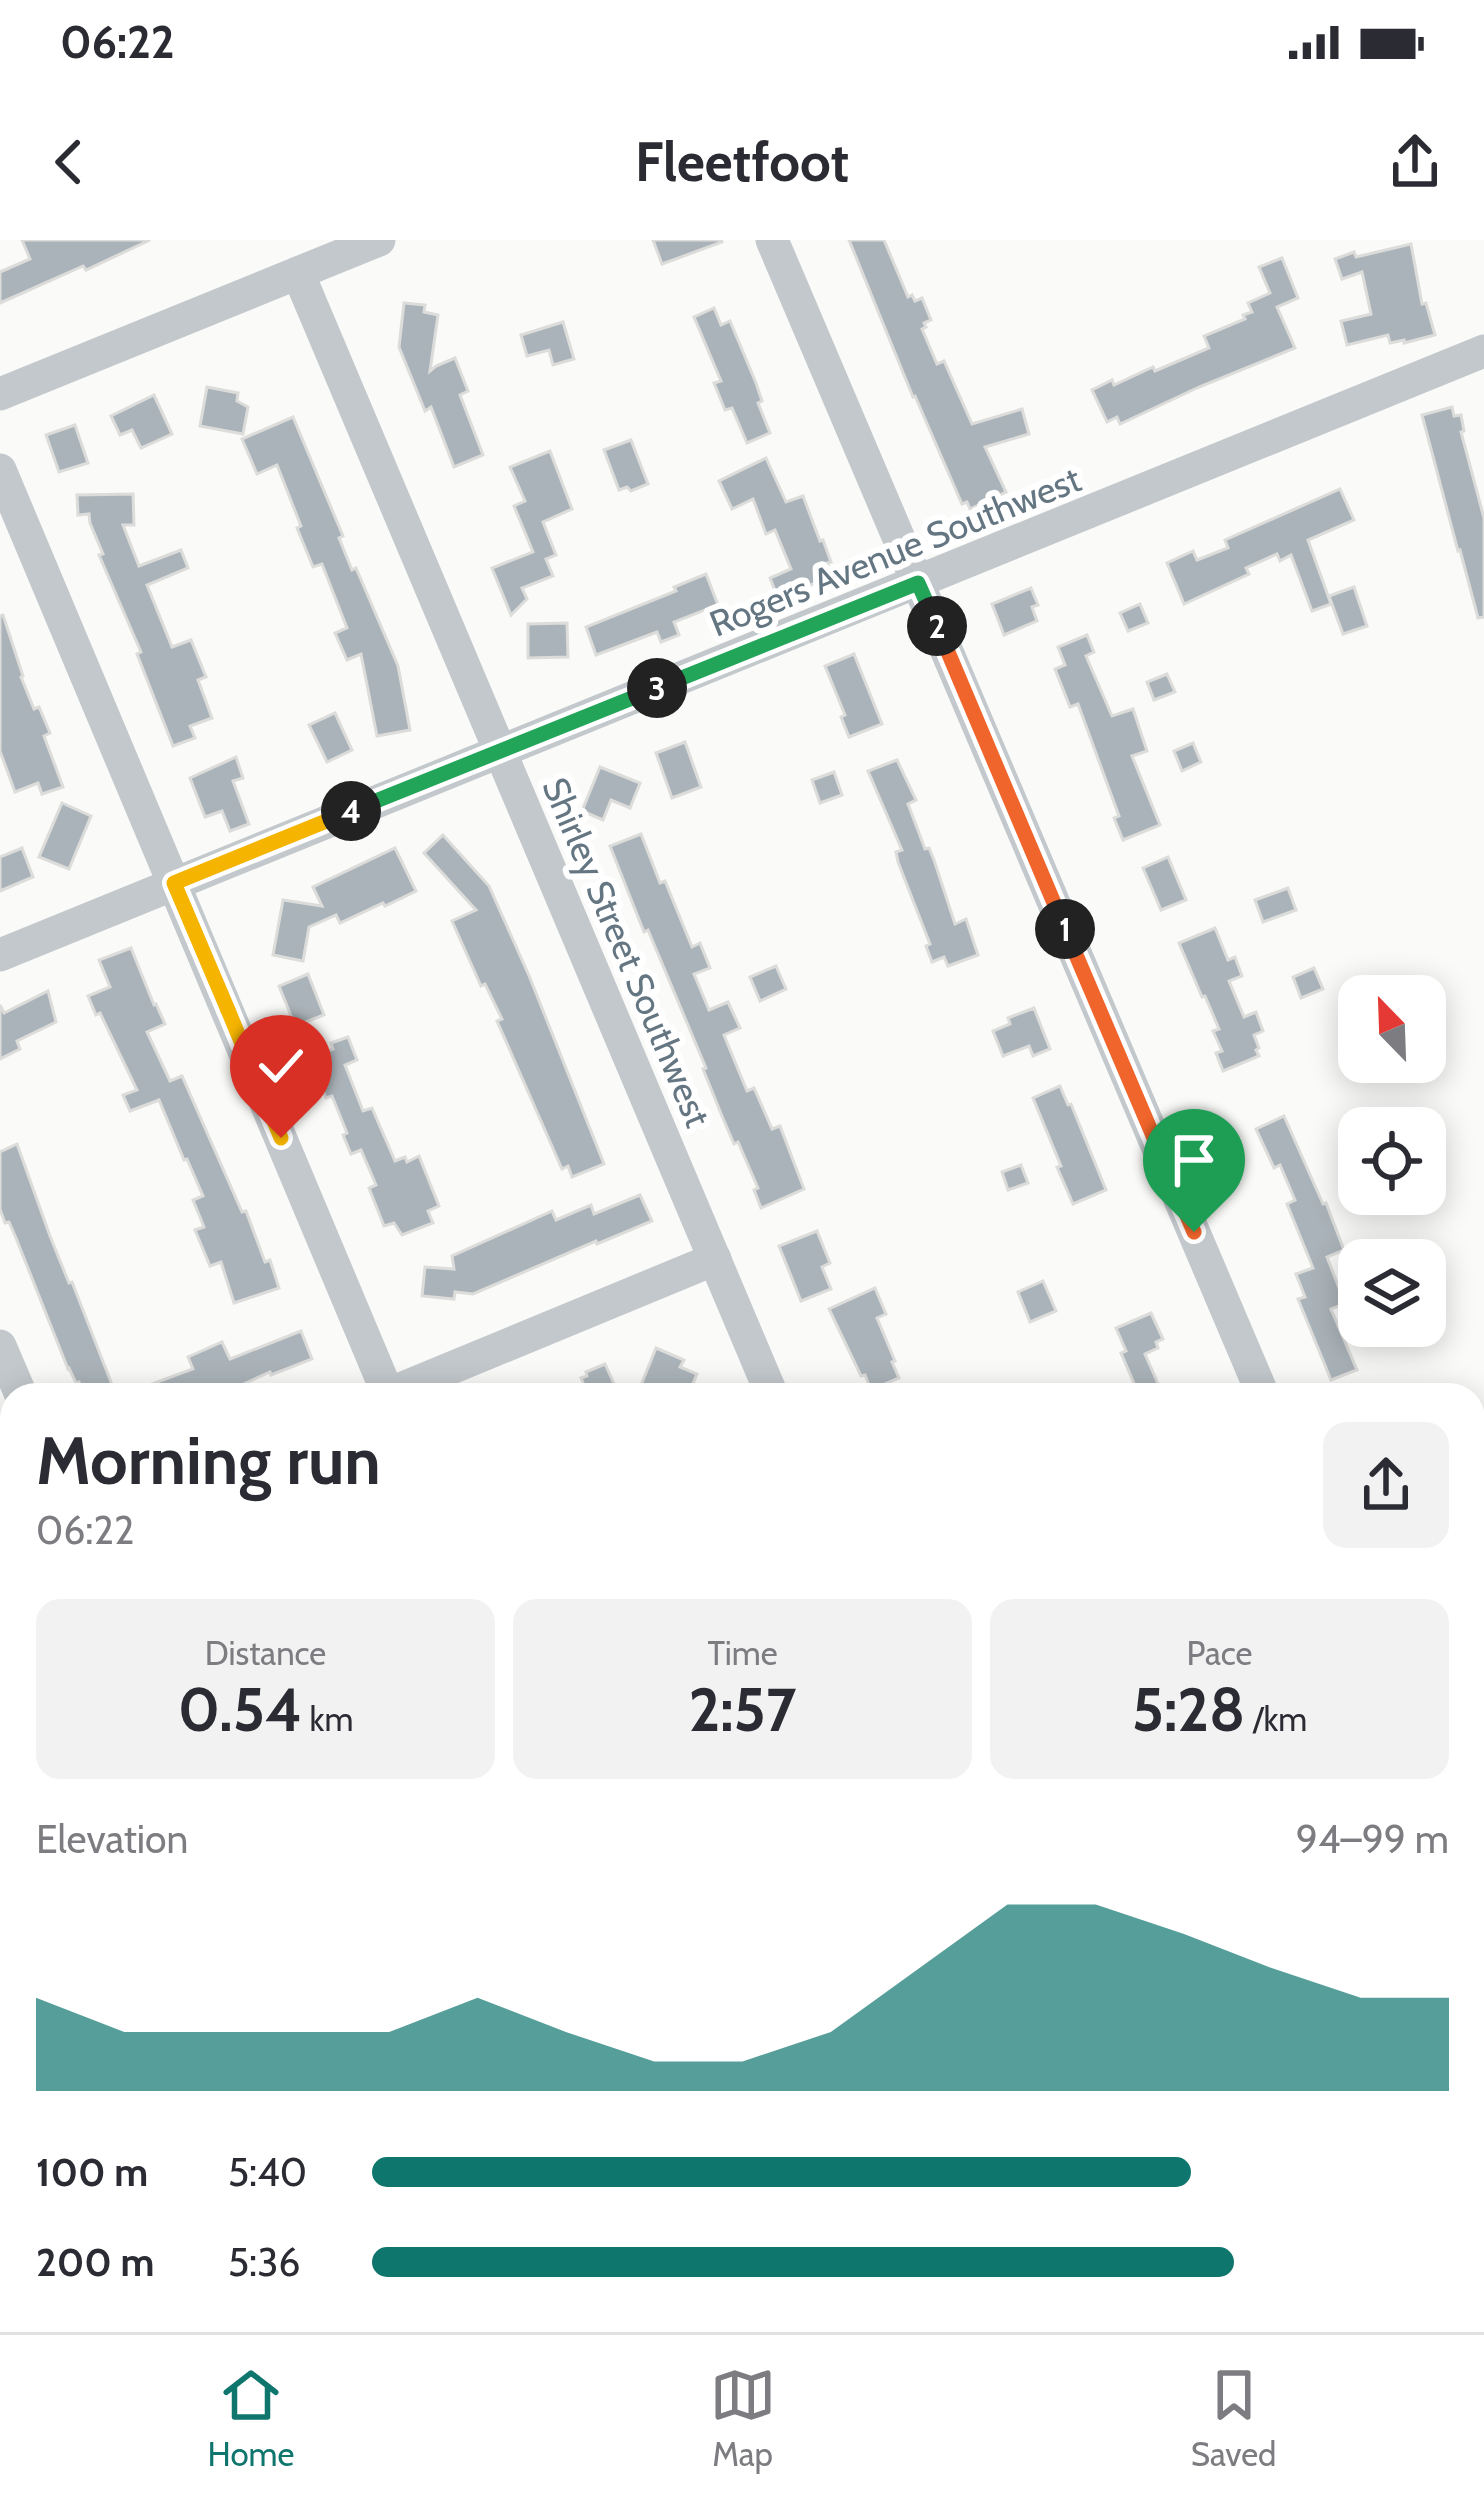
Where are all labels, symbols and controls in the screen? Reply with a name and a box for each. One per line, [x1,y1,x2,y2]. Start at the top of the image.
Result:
text: 06:22 [60,15,175,69]
icon: back [36,129,102,195]
text: Fleetfoot [635,129,849,195]
icon: share [1382,129,1448,195]
street label: Rogers Avenue Southwest [703,456,1087,646]
pin: 2 [907,596,967,656]
text: 2 [928,606,946,646]
pin: 3 [627,658,687,718]
text: 3 [648,668,666,708]
street label: Shirley Street Southwest [533,771,721,1133]
pin: 4 [321,781,381,841]
text: 4 [341,791,361,831]
pin: 1 [1035,899,1095,959]
text: 1 [1059,909,1071,949]
north arrow [1338,975,1446,1083]
map controls [1338,975,1446,1347]
pin [230,1015,332,1138]
icon: check [248,1033,314,1099]
button: locate [1338,1107,1446,1215]
pin [1143,1109,1245,1232]
icon: arrive [1161,1127,1227,1193]
button: layers [1338,1239,1446,1347]
text: Morning run [36,1420,381,1501]
button: share [1323,1422,1449,1548]
text: 06:22 [36,1506,134,1554]
text: Distance [205,1633,326,1673]
text: Time [707,1633,778,1673]
text: Pace [1187,1633,1252,1673]
text: 0.54 [178,1673,302,1746]
text: 2:57 [689,1673,796,1746]
text: 5:28 [1132,1673,1245,1746]
text: km [302,1699,353,1739]
text: /km [1245,1699,1307,1739]
text: Elevation [36,1815,188,1863]
text: 94–99 m [1296,1815,1449,1863]
text: 100 m [36,2148,148,2196]
text: 5:40 [228,2148,307,2196]
text: 200 m [36,2238,154,2286]
text: 5:36 [228,2238,300,2286]
tab: Home [208,2362,294,2474]
tab: Map [710,2362,776,2474]
tab: Saved [1191,2362,1276,2474]

